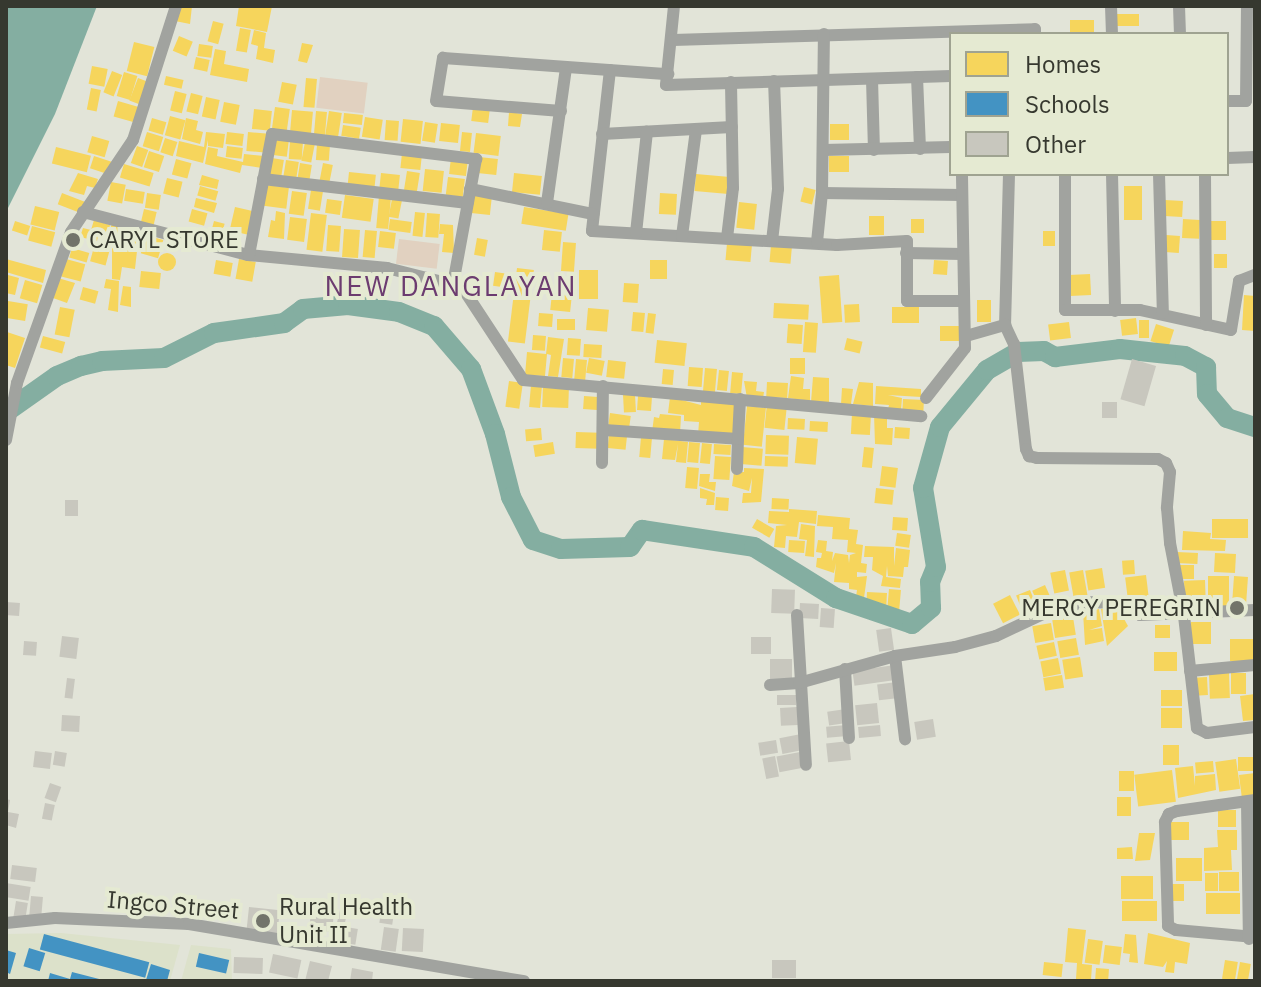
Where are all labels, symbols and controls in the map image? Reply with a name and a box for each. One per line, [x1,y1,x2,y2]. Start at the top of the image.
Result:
legend [949,32,1229,176]
text: Homes [1025,48,1101,80]
text: Schools [1025,88,1110,120]
text: Other [1025,128,1086,160]
place label: CARYL STORE [89,226,239,254]
marker: CARYL STORE [64,231,82,249]
district label: NEW DANGLAYAN [324,269,578,303]
place label: MERCY PEREGRIN [1021,594,1221,622]
marker: MERCY PEREGRIN [1228,599,1246,617]
street label: Ingco Street [106,885,240,925]
place label: Rural Health Unit II [279,893,413,949]
marker: Rural Health Unit II [254,912,272,930]

